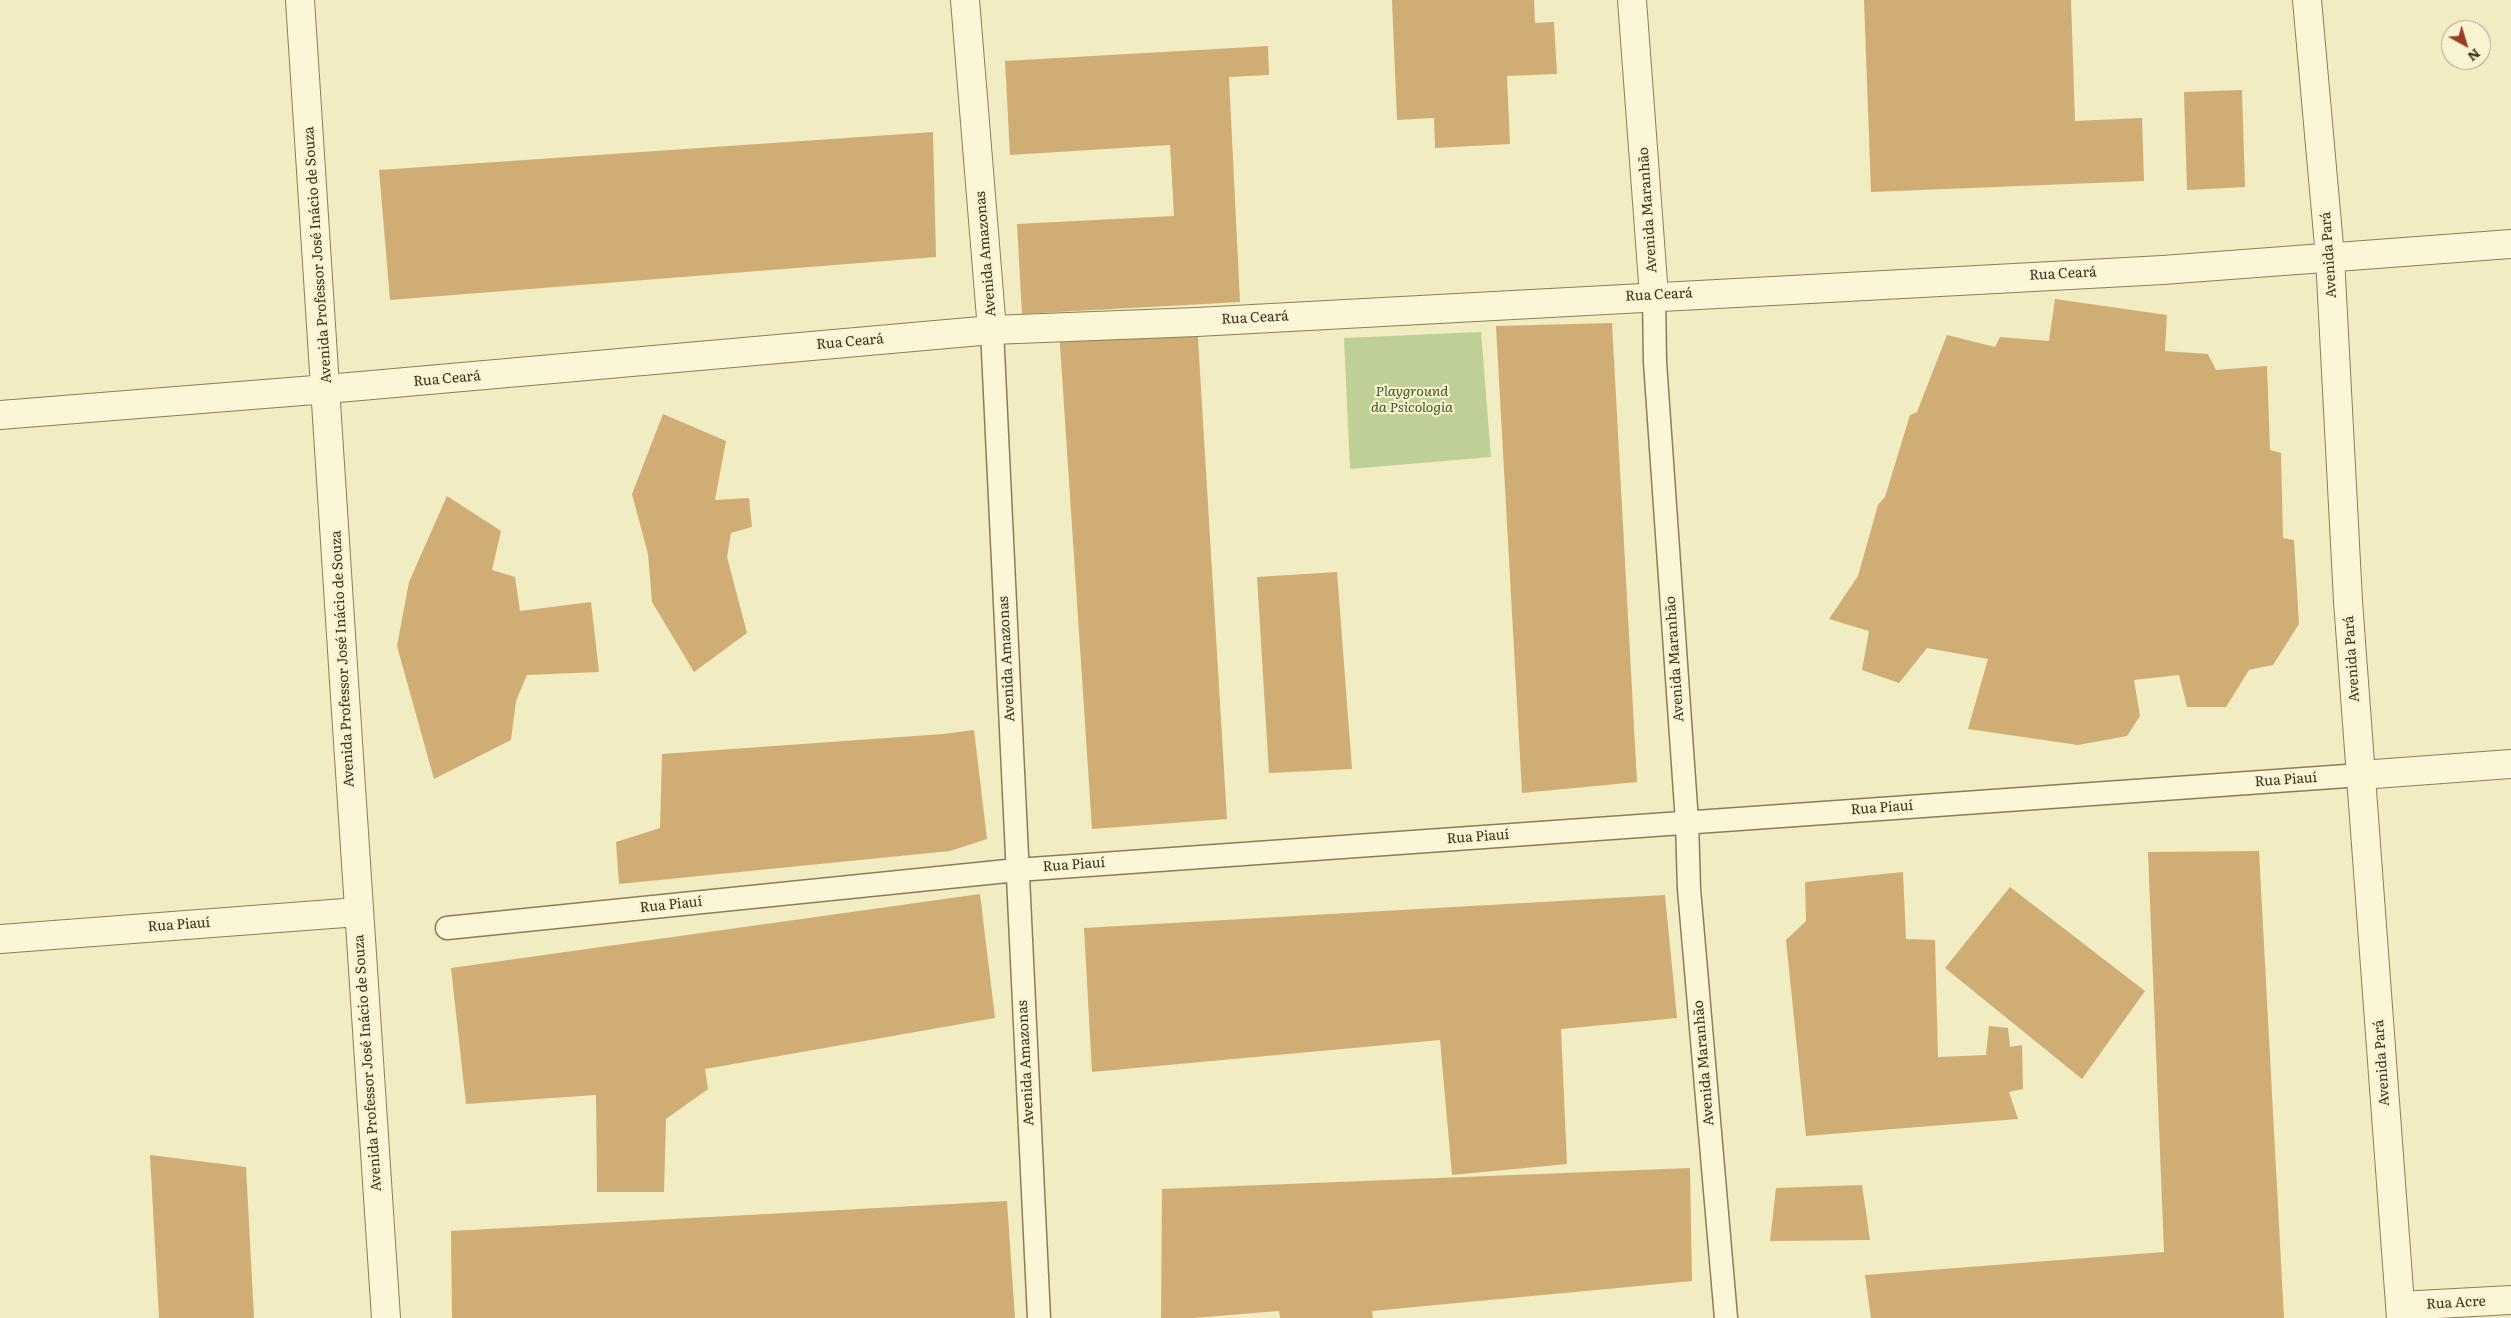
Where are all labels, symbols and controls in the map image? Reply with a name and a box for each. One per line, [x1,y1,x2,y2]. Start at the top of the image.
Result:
north arrow [2441,20,2491,70]
text: N [2464,44,2486,67]
street label: Avenida Professor José Inácio de Souza [301,126,335,384]
street label: Avenida Maranhão [1635,146,1661,274]
street label: Avenida Amazonas [972,191,1000,317]
street label: Avenida Pará [2318,211,2340,299]
street label: Rua Ceará [2029,264,2097,284]
street label: Rua Ceará [1625,285,1693,305]
street label: Rua Ceará [1221,308,1289,328]
street label: Rua Ceará [816,331,884,353]
street label: Rua Ceará [413,368,481,390]
park label: Playground da Psicologia [1371,384,1453,417]
street label: Avenida Professor José Inácio de Souza [328,530,358,788]
street label: Avenida Maranhão [1662,595,1688,723]
street label: Avenida Amazonas [995,596,1019,722]
street label: Avenida Pará [2341,615,2363,703]
street label: Rua Piauí [2254,769,2318,791]
street label: Rua Piauí [1850,797,1914,819]
street label: Rua Piauí [1446,826,1510,848]
street label: Rua Piauí [1042,854,1106,876]
street label: Rua Piauí [639,893,703,917]
street label: Rua Piauí [147,914,211,936]
street label: Avenida Professor José Inácio de Souza [351,934,385,1192]
street label: Avenida Maranhão [1690,999,1718,1127]
street label: Avenida Amazonas [1014,1000,1038,1126]
street label: Avenida Pará [2371,1019,2393,1107]
street label: Rua Acre [2426,1293,2486,1313]

